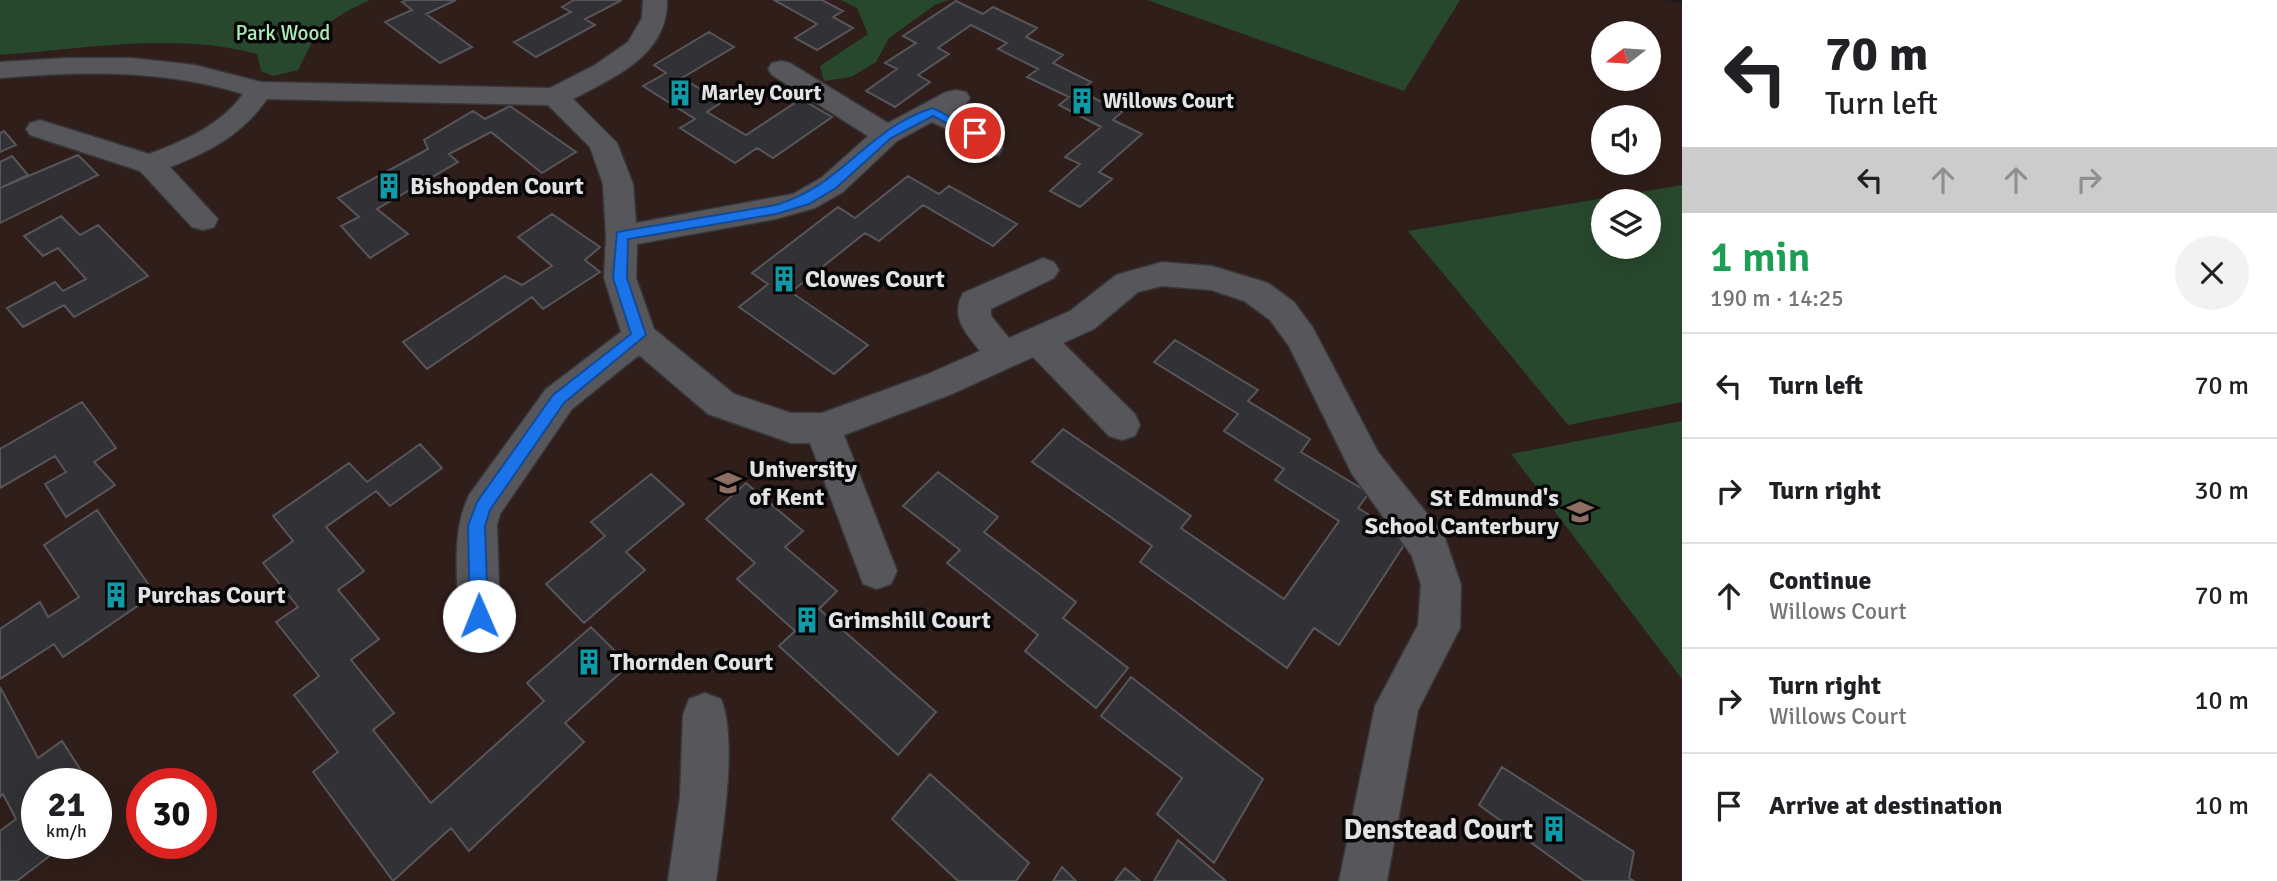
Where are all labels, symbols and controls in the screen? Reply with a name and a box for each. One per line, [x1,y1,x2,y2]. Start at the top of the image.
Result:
park label: Park Wood [236,20,330,46]
north arrow [1591,21,1661,91]
map controls [1591,21,1661,259]
text: 70 m [1825,24,1928,84]
icon: left [1710,28,1801,119]
building icon: Marley Court [665,78,695,108]
place label: Marley Court [701,80,822,106]
text: Turn left [1825,84,1938,123]
building icon: Willows Court [1067,86,1097,116]
place label: Willows Court [1103,88,1234,114]
pin [945,103,1005,163]
button: sound [1591,105,1661,175]
icon: arrive [956,114,994,152]
icon: left [1851,161,1889,199]
icon: ahead [1924,161,1962,199]
icon: ahead [1997,161,2035,199]
icon: right [2070,161,2108,199]
building icon: Bishopden Court [374,171,404,201]
place label: Bishopden Court [410,171,584,201]
button: layers [1591,189,1661,259]
text: 1 min [1710,232,1811,283]
button: close [2175,236,2249,310]
building icon: Clowes Court [769,264,799,294]
place label: Clowes Court [805,264,945,294]
text: 190 m · 14:25 [1710,284,1844,313]
icon: left [1710,367,1748,405]
text: Turn left [1769,370,1863,402]
text: 70 m [2194,370,2249,402]
place label: University of Kent [749,454,857,512]
school or university icon: University of Kent [713,468,743,498]
icon: right [1710,472,1748,510]
text: Turn right [1769,475,1881,507]
text: 30 m [2194,475,2249,507]
place label: St Edmund's School Canterbury [1365,483,1559,541]
school or university icon: St Edmund's School Canterbury [1565,497,1595,527]
text: Continue [1769,565,1871,597]
icon: ahead [1710,577,1748,615]
position arrow [442,579,516,653]
building icon: Purchas Court [101,580,131,610]
place label: Purchas Court [137,580,286,610]
text: 70 m [2194,580,2249,612]
text: Willows Court [1769,597,1907,626]
building icon: Grimshill Court [792,605,822,635]
place label: Grimshill Court [828,605,991,635]
building icon: Thornden Court [574,647,604,677]
place label: Thornden Court [610,647,773,677]
text: Turn right [1769,670,1881,702]
icon: right [1710,682,1748,720]
text: 10 m [2194,685,2249,717]
text: Willows Court [1769,702,1907,731]
speed limit sign: 30 [126,768,217,859]
text: 21 [48,783,85,826]
icon: arrive [1710,787,1748,825]
text: Arrive at destination [1769,790,2002,822]
text: 10 m [2194,790,2249,822]
place label: Denstead Court [1343,813,1534,847]
building icon: Denstead Court [1539,814,1569,844]
text: km/h [46,820,87,842]

